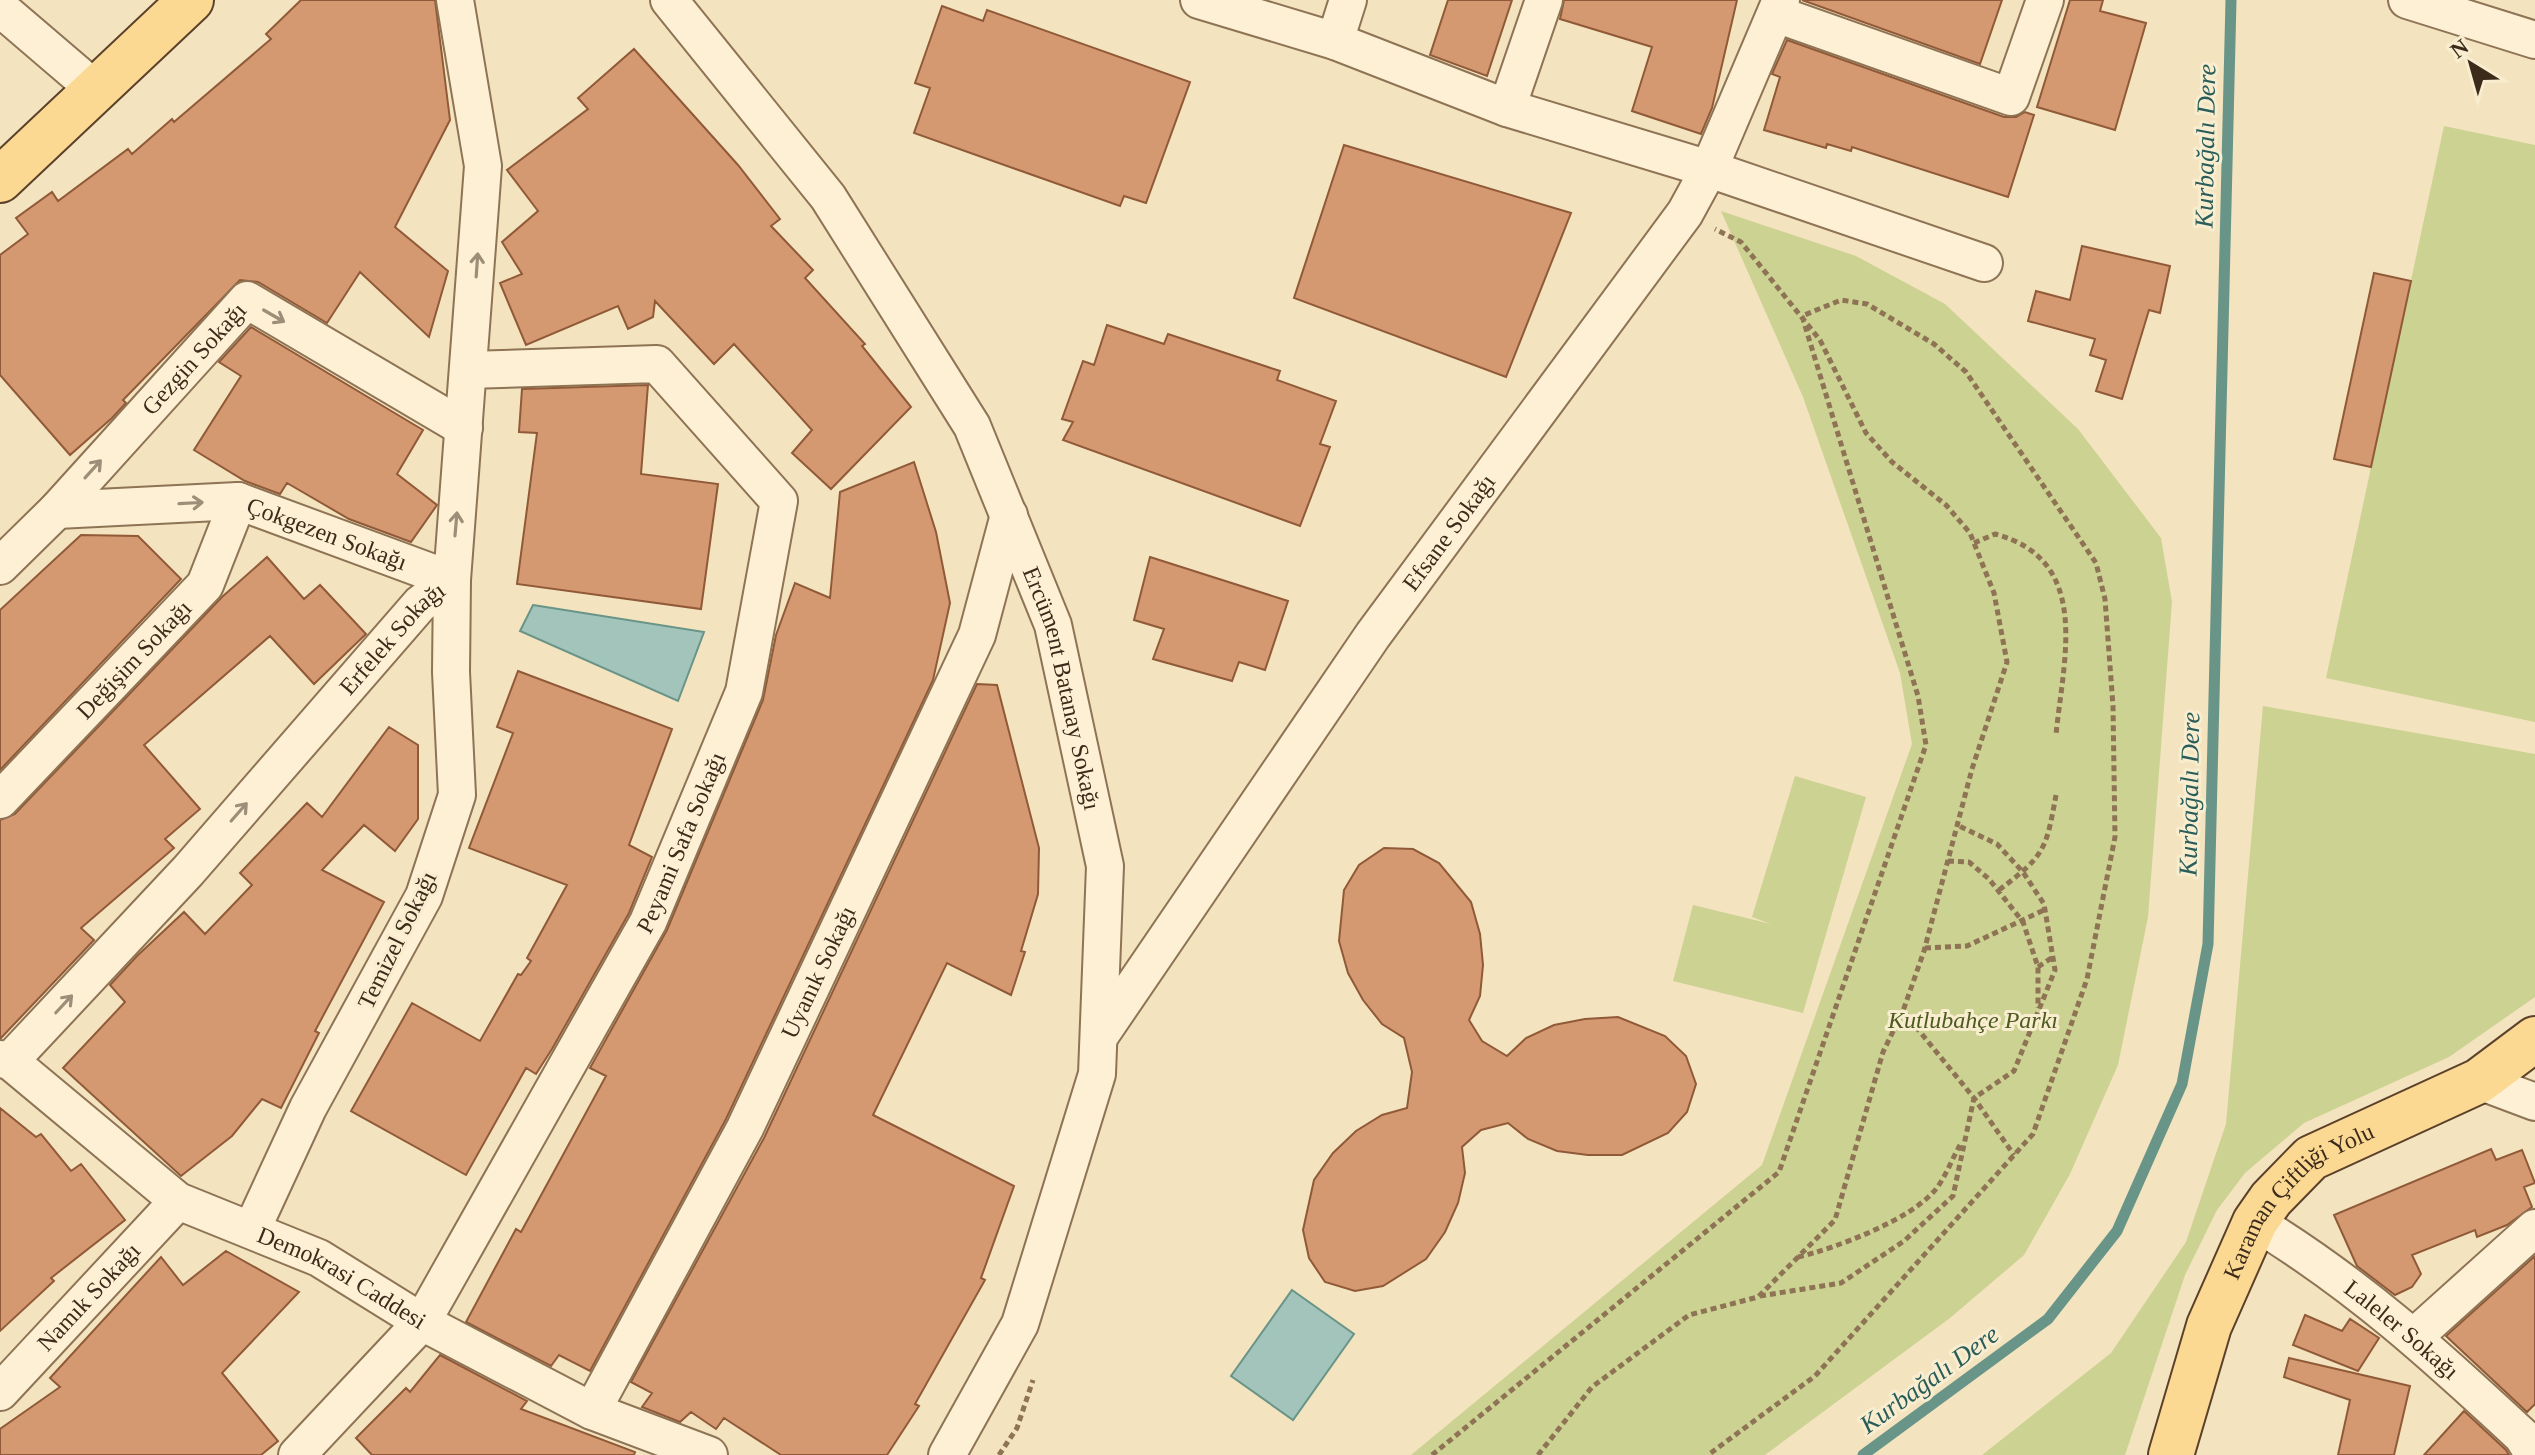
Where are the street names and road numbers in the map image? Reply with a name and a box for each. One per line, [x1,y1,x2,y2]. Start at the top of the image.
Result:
street label: Gezgin Sokağı [137,297,251,420]
street label: Efsane Sokağı [1397,469,1500,596]
street label: Çokgezen Sokağı [243,492,411,575]
street label: Ercüment Batanay Sokağı [1018,563,1106,813]
street label: Erfelek Sokağı [334,577,450,700]
street label: Değişim Sokağı [71,595,197,724]
street label: Peyami Safa Sokağı [631,748,731,938]
street label: Temizel Sokağı [353,867,442,1013]
street label: Uyanık Sokağı [776,901,861,1043]
street label: Karaman Çiftliği Yolu [2218,1118,2378,1283]
street label: Demokrasi Caddesi [254,1221,431,1334]
street label: Namık Sokağı [32,1237,145,1356]
street label: Laleler Sokağı [2339,1274,2464,1385]

